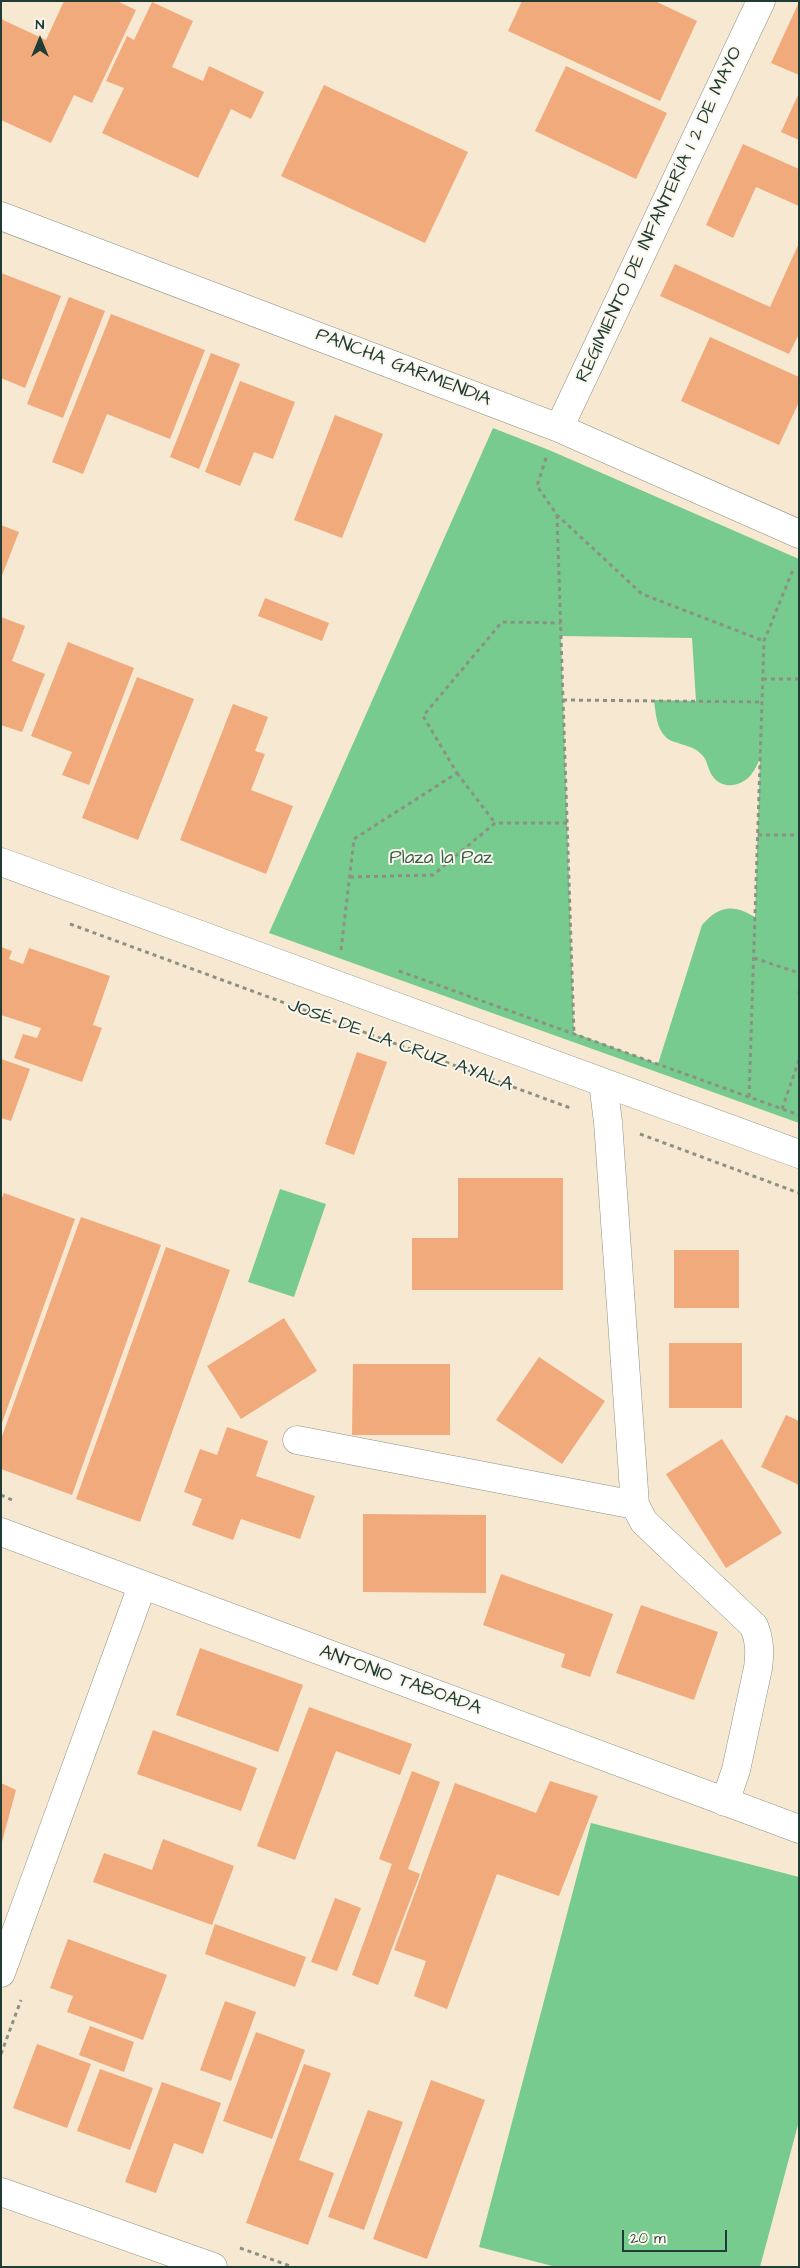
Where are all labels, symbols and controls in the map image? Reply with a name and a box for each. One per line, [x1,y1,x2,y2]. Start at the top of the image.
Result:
north arrow [15,15,65,65]
text: N [36,15,44,35]
street label: REGIMIENTO DE INFANTERÍA 1 2 DE MAYO [572,44,748,386]
street label: PANCHA GARMENDIA [312,324,494,412]
park label: Plaza la Paz [390,848,492,870]
street label: JOSÉ DE LA CRUZ AYALA [284,995,516,1097]
street label: ANTONIO TABOADA [316,1641,484,1721]
scale bar [625,2220,730,2252]
text: 20 m [630,2228,666,2249]

